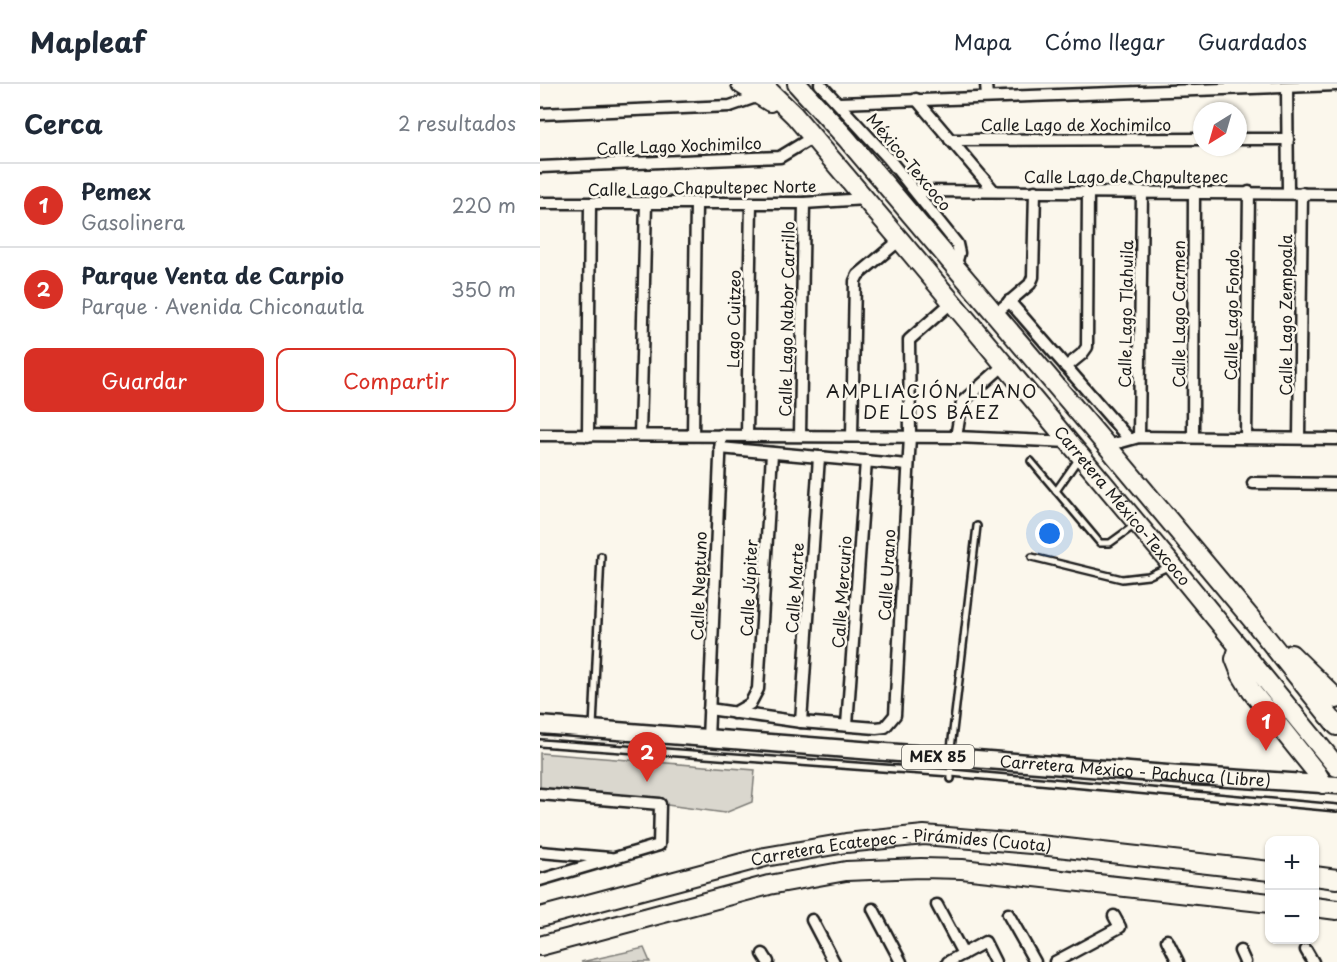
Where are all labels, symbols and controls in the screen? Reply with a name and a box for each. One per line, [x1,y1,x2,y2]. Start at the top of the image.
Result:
text: Mapleaf [30,20,146,63]
text: Mapa [954,25,1012,57]
text: Cómo llegar [1045,25,1165,57]
text: Guardados [1198,25,1307,57]
north arrow [1193,102,1247,156]
text: Cerca [24,104,103,143]
street label: México-Texcoco [862,107,958,216]
text: 2 resultados [398,108,516,138]
street label: Calle Lago de Xochimilco [981,112,1171,136]
street label: Calle Lago Xochimilco [596,130,762,160]
street label: Calle Lago de Chapultepec [1024,164,1228,188]
street label: Calle Lago Chapultepec Norte [587,173,817,201]
text: Pemex [81,174,151,207]
text: 1 [39,190,48,220]
text: 220 m [452,190,516,220]
text: Gasolinera [81,207,185,237]
street label: Calle Lago Nabor Carrillo [772,221,800,417]
street label: Calle Lago Zempoala [1273,234,1297,396]
street label: Calle Lago Tlahuila [1112,240,1138,388]
street label: Calle Lago Carmen [1166,240,1190,388]
street label: Calle Lago Fondo [1218,249,1244,381]
text: Parque Venta de Carpio [81,258,344,291]
street label: Lago Cuitzeo [720,270,746,368]
text: 2 [36,274,51,304]
text: 350 m [451,274,516,304]
text: Parque · Avenida Chiconautla [81,291,364,321]
button: Guardar [24,348,264,412]
button: Compartir [276,348,516,412]
district label: AMPLIACIÓN LLANO DE LOS BÁEZ [826,377,1038,425]
street label: Carretera México-Texcoco [1049,420,1197,590]
your location [1035,519,1064,548]
street label: Calle Urano [872,528,900,621]
street label: Calle Neptuno [684,531,712,641]
street label: Calle Mercurio [825,535,857,649]
street label: Calle Júpiter [733,538,763,637]
street label: Calle Marte [779,542,809,634]
pin: 1 [1246,702,1286,751]
pin: 2 [628,732,666,782]
road number: MEX 85 [902,745,974,769]
street label: Carretera México - Pachuca (Libre) [999,748,1272,792]
street label: Carretera Ecatepec - Pirámides (Cuota) [748,822,1053,871]
map controls [1265,836,1319,944]
button: + [1265,836,1319,890]
button: − [1265,890,1319,944]

